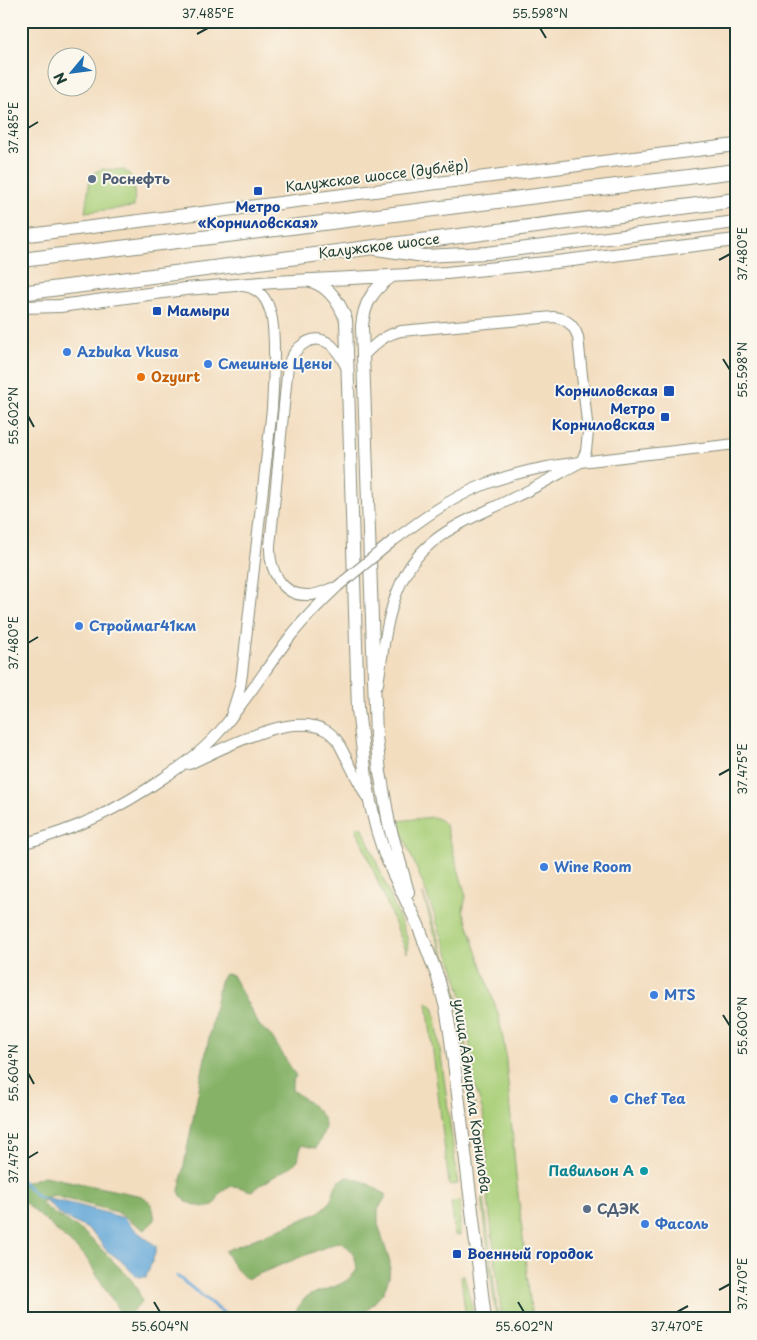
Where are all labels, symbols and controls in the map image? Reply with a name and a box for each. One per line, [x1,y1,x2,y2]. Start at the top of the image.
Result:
text: 37.485°E [182,4,234,22]
text: 55.598°N [512,4,568,22]
north arrow [48,48,98,98]
text: N [48,69,72,88]
text: 37.485°E [4,102,22,154]
street label: Калужское шоссе (дублёр) [284,154,470,197]
place label: Роснефть [102,168,170,189]
marker: Роснефть [86,173,98,185]
marker: Метро «Корниловская» [252,185,264,197]
place label: Метро «Корниловская» [198,196,319,233]
text: 37.480°E [733,227,751,281]
street label: Калужское шоссе [317,228,441,263]
place label: Мамыри [167,300,230,321]
marker: Мамыри [151,305,163,317]
place label: Azbuka Vkusa [77,341,179,362]
text: 55.598°N [733,342,751,398]
marker: Azbuka Vkusa [61,346,73,358]
place label: Смешные Цены [218,353,332,374]
marker: Смешные Цены [202,358,214,370]
place label: Ozyurt [151,366,200,387]
marker: Ozyurt [135,371,147,383]
place label: Корниловская [555,380,658,401]
marker: Корниловская [662,384,676,398]
text: 55.602°N [4,387,22,445]
place label: Метро Корниловская [552,398,655,435]
marker: Метро Корниловская [659,411,671,423]
place label: Строймаг41км [89,615,196,636]
text: 37.480°E [4,616,22,670]
marker: Строймаг41км [73,620,85,632]
text: 37.475°E [733,743,751,795]
place label: Wine Room [554,856,631,877]
marker: Wine Room [538,861,550,873]
place label: MTS [664,984,696,1005]
marker: MTS [648,989,660,1001]
text: 55.600°N [733,997,751,1055]
street label: улица Адмирала Корнилова [448,998,497,1195]
text: 55.604°N [4,1044,22,1102]
place label: Chef Tea [624,1088,686,1109]
marker: Chef Tea [608,1093,620,1105]
text: 37.475°E [4,1132,22,1184]
place label: Павильон А [549,1160,634,1181]
marker: Павильон А [638,1165,650,1177]
place label: СДЭК [597,1198,640,1219]
marker: СДЭК [581,1203,593,1215]
place label: Фасоль [655,1213,709,1234]
marker: Фасоль [639,1218,651,1230]
place label: Военный городок [467,1243,593,1264]
marker: Военный городок [451,1248,463,1260]
text: 37.470°E [733,1258,751,1310]
text: 55.604°N [131,1317,189,1335]
text: 55.602°N [495,1317,553,1335]
text: 37.470°E [651,1317,703,1335]

